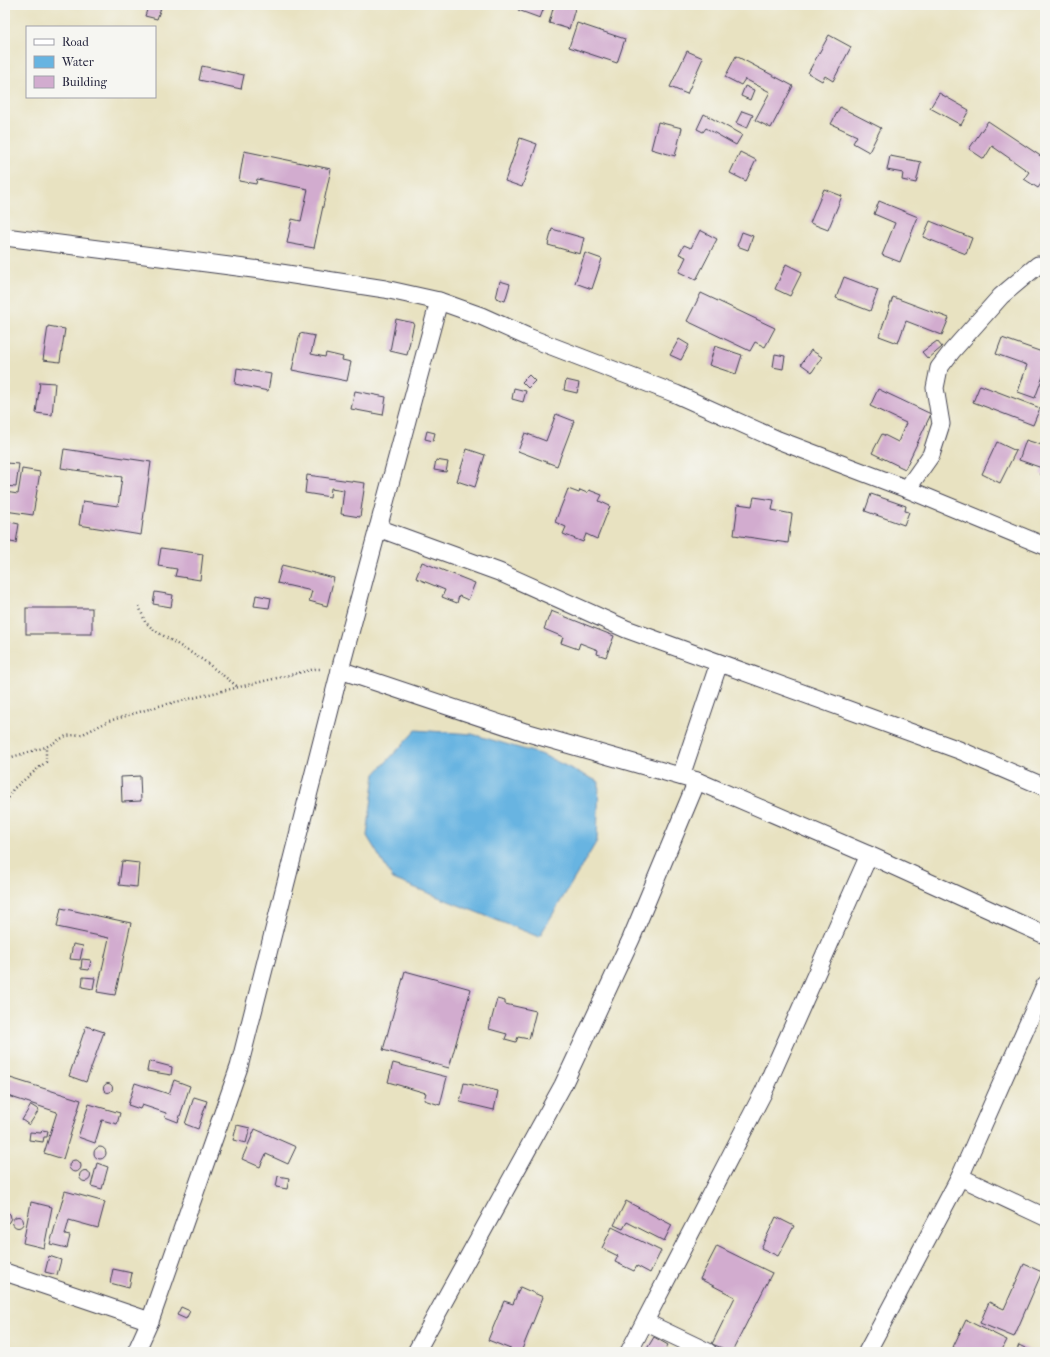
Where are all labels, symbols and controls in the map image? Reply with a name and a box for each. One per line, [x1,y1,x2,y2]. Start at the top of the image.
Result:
legend [26,26,156,98]
text: Road [62,35,89,49]
text: Water [61,55,95,69]
text: Building [62,75,107,89]

